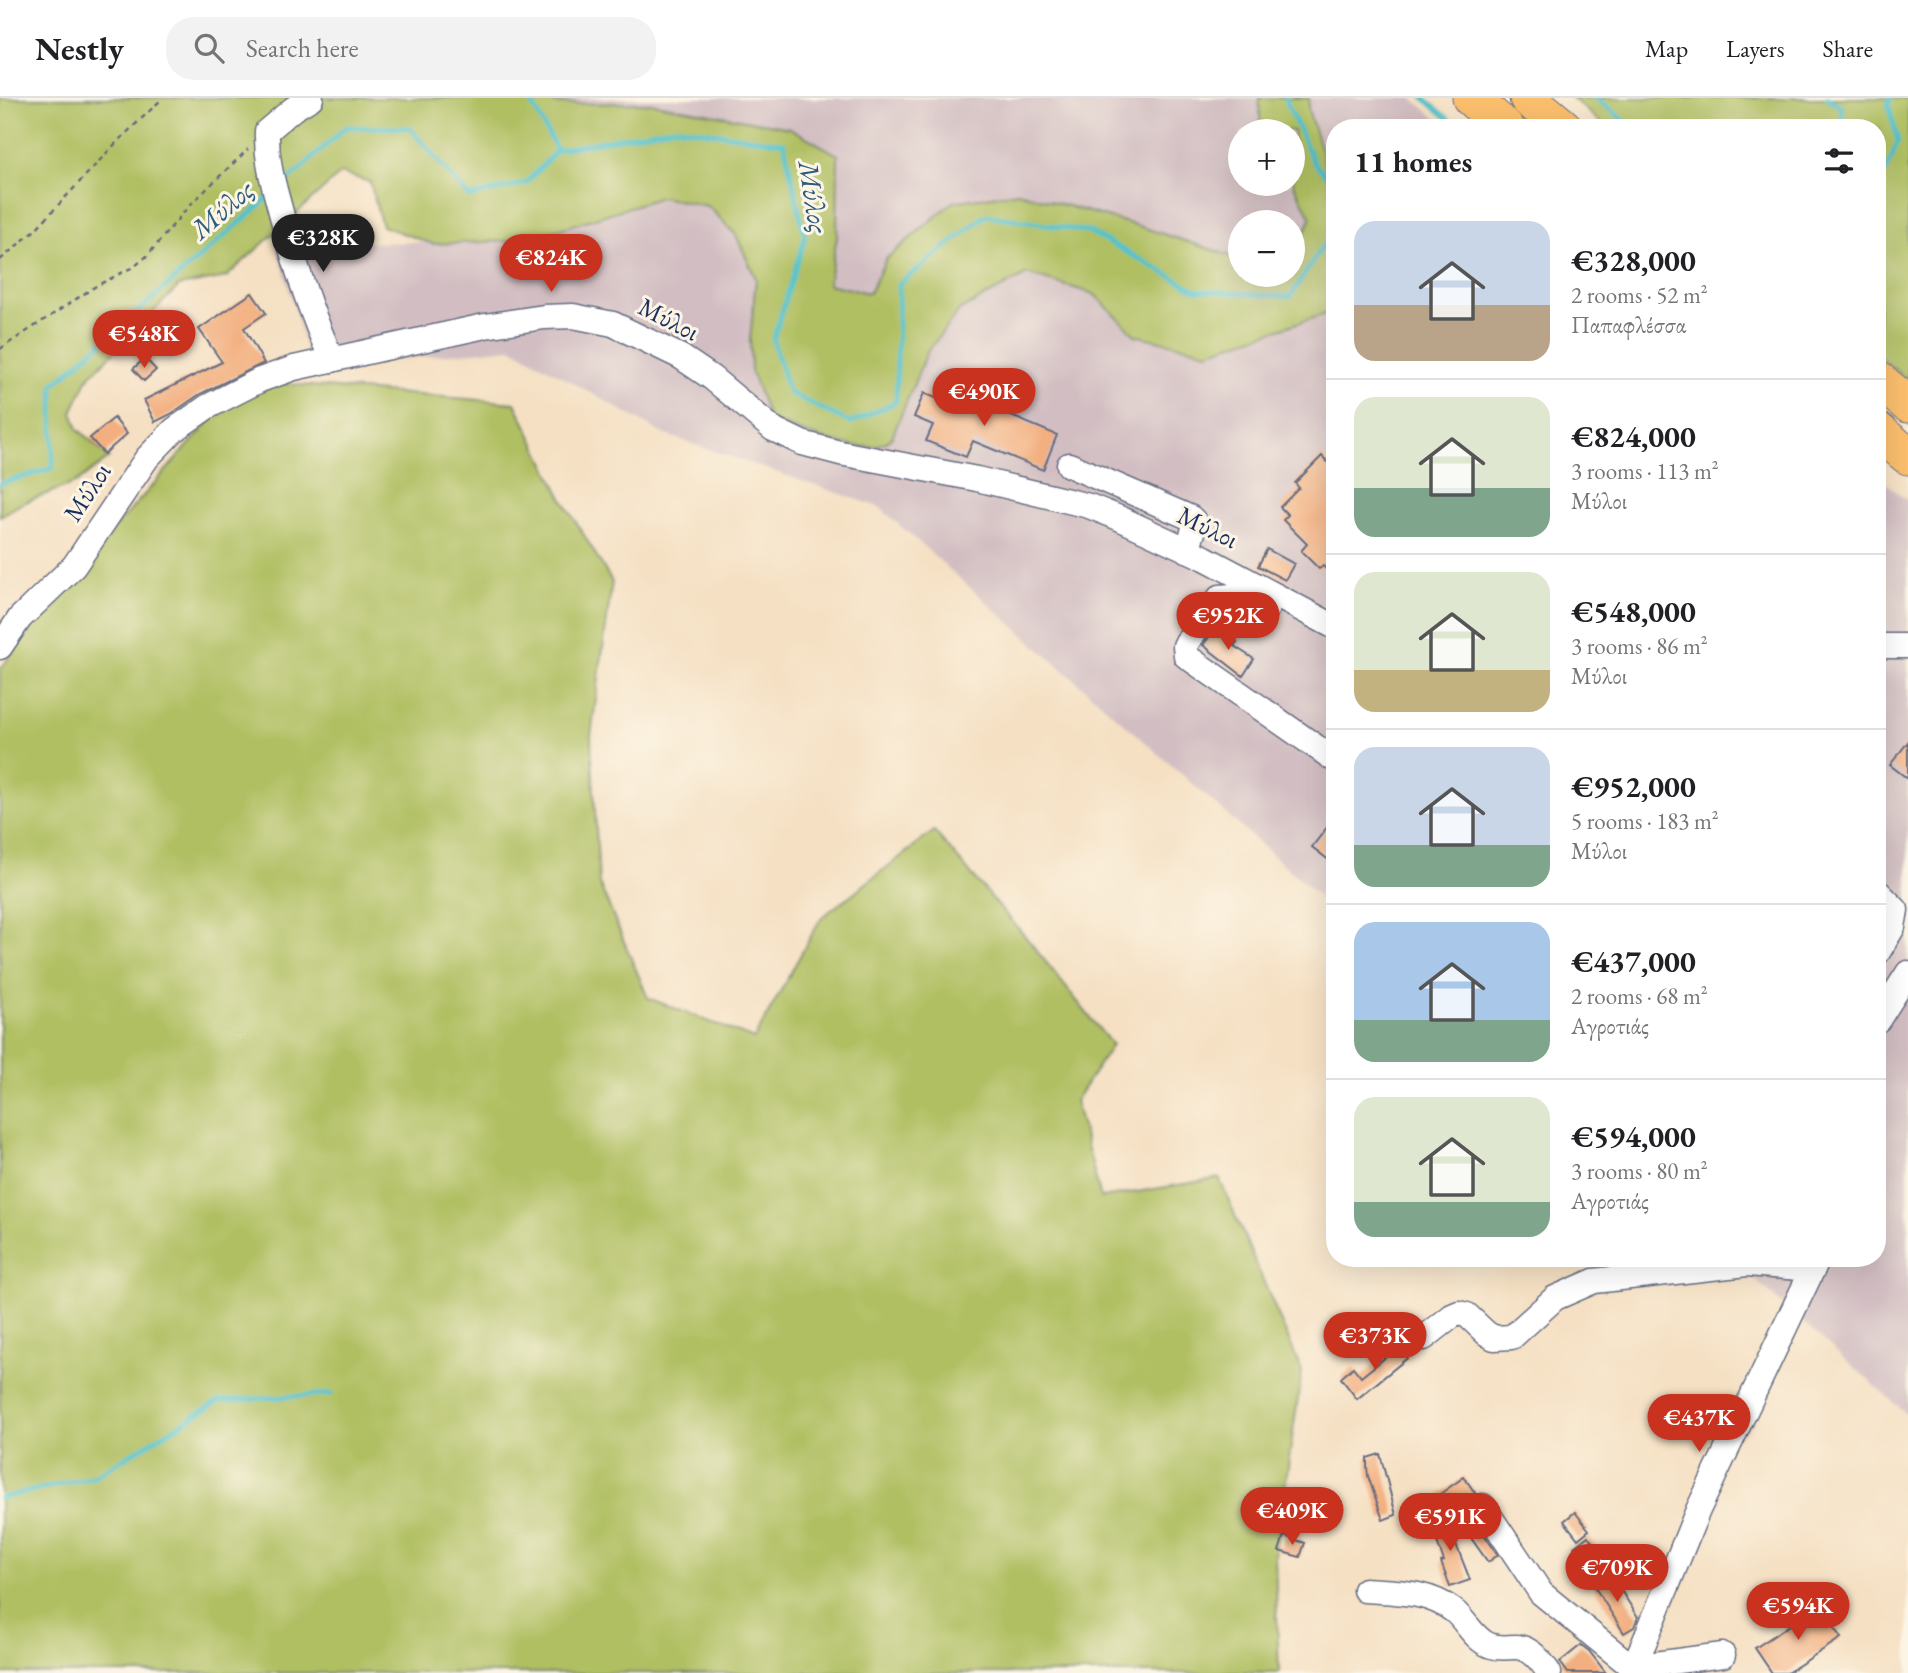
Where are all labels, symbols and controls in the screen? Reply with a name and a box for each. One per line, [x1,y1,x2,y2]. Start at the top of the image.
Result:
search box [166,17,656,80]
text: Nestly [35,27,124,70]
icon: search [190,29,228,67]
text: Search here [246,31,359,65]
text: Map [1645,33,1688,64]
text: Layers [1726,33,1785,64]
text: Share [1823,33,1873,64]
map controls [1228,119,1305,287]
button: + [1228,119,1305,196]
text: 11 homes [1354,142,1472,181]
icon: filters [1820,142,1858,180]
water label: Μύλος [790,156,838,236]
water label: Μύλος [181,171,262,248]
button: − [1228,210,1305,287]
pin: €328K [274,214,372,274]
text: €328K [287,222,359,252]
pin: €824K [502,234,600,294]
text: €328,000 [1571,241,1696,280]
text: €824K [515,242,587,272]
icon: home [1410,249,1494,333]
text: 2 rooms · 52 m² [1571,280,1708,310]
street label: Μύλοι [633,289,705,349]
pin: €548K [95,310,193,370]
text: Παπαφλέσσα [1571,310,1686,340]
text: €548K [108,318,180,348]
pin: €490K [935,368,1033,428]
text: €490K [948,376,1020,406]
text: €824,000 [1571,417,1696,456]
icon: home [1410,425,1494,509]
street label: Μύλοι [55,456,119,528]
text: 3 rooms · 113 m² [1571,456,1719,486]
text: Μύλοι [1571,486,1627,516]
street label: Μύλοι [1172,498,1244,556]
pin: €952K [1179,592,1277,652]
text: €548,000 [1571,592,1696,631]
text: €952K [1192,600,1264,630]
icon: home [1410,600,1494,684]
text: 3 rooms · 86 m² [1571,631,1708,661]
text: Μύλοι [1571,661,1627,691]
text: €952,000 [1571,767,1696,806]
icon: home [1410,775,1494,859]
text: 5 rooms · 183 m² [1571,806,1719,836]
text: Μύλοι [1571,836,1627,866]
text: €437,000 [1571,942,1696,981]
icon: home [1410,950,1494,1034]
text: 2 rooms · 68 m² [1571,981,1708,1011]
text: Αγροτιάς [1571,1011,1649,1041]
text: €594,000 [1571,1117,1696,1156]
icon: home [1410,1125,1494,1209]
text: 3 rooms · 80 m² [1571,1156,1708,1186]
text: Αγροτιάς [1571,1186,1649,1216]
pin: €373K [1326,1312,1424,1372]
text: €373K [1339,1320,1411,1350]
pin: €437K [1650,1394,1748,1454]
text: €437K [1663,1402,1735,1432]
pin: €409K [1243,1488,1341,1547]
pin: €591K [1401,1494,1499,1553]
text: €409K [1256,1495,1328,1525]
text: €591K [1414,1501,1486,1531]
pin: €709K [1568,1544,1666,1604]
text: €709K [1581,1552,1653,1582]
pin: €594K [1749,1582,1847,1642]
text: €594K [1762,1590,1834,1620]

